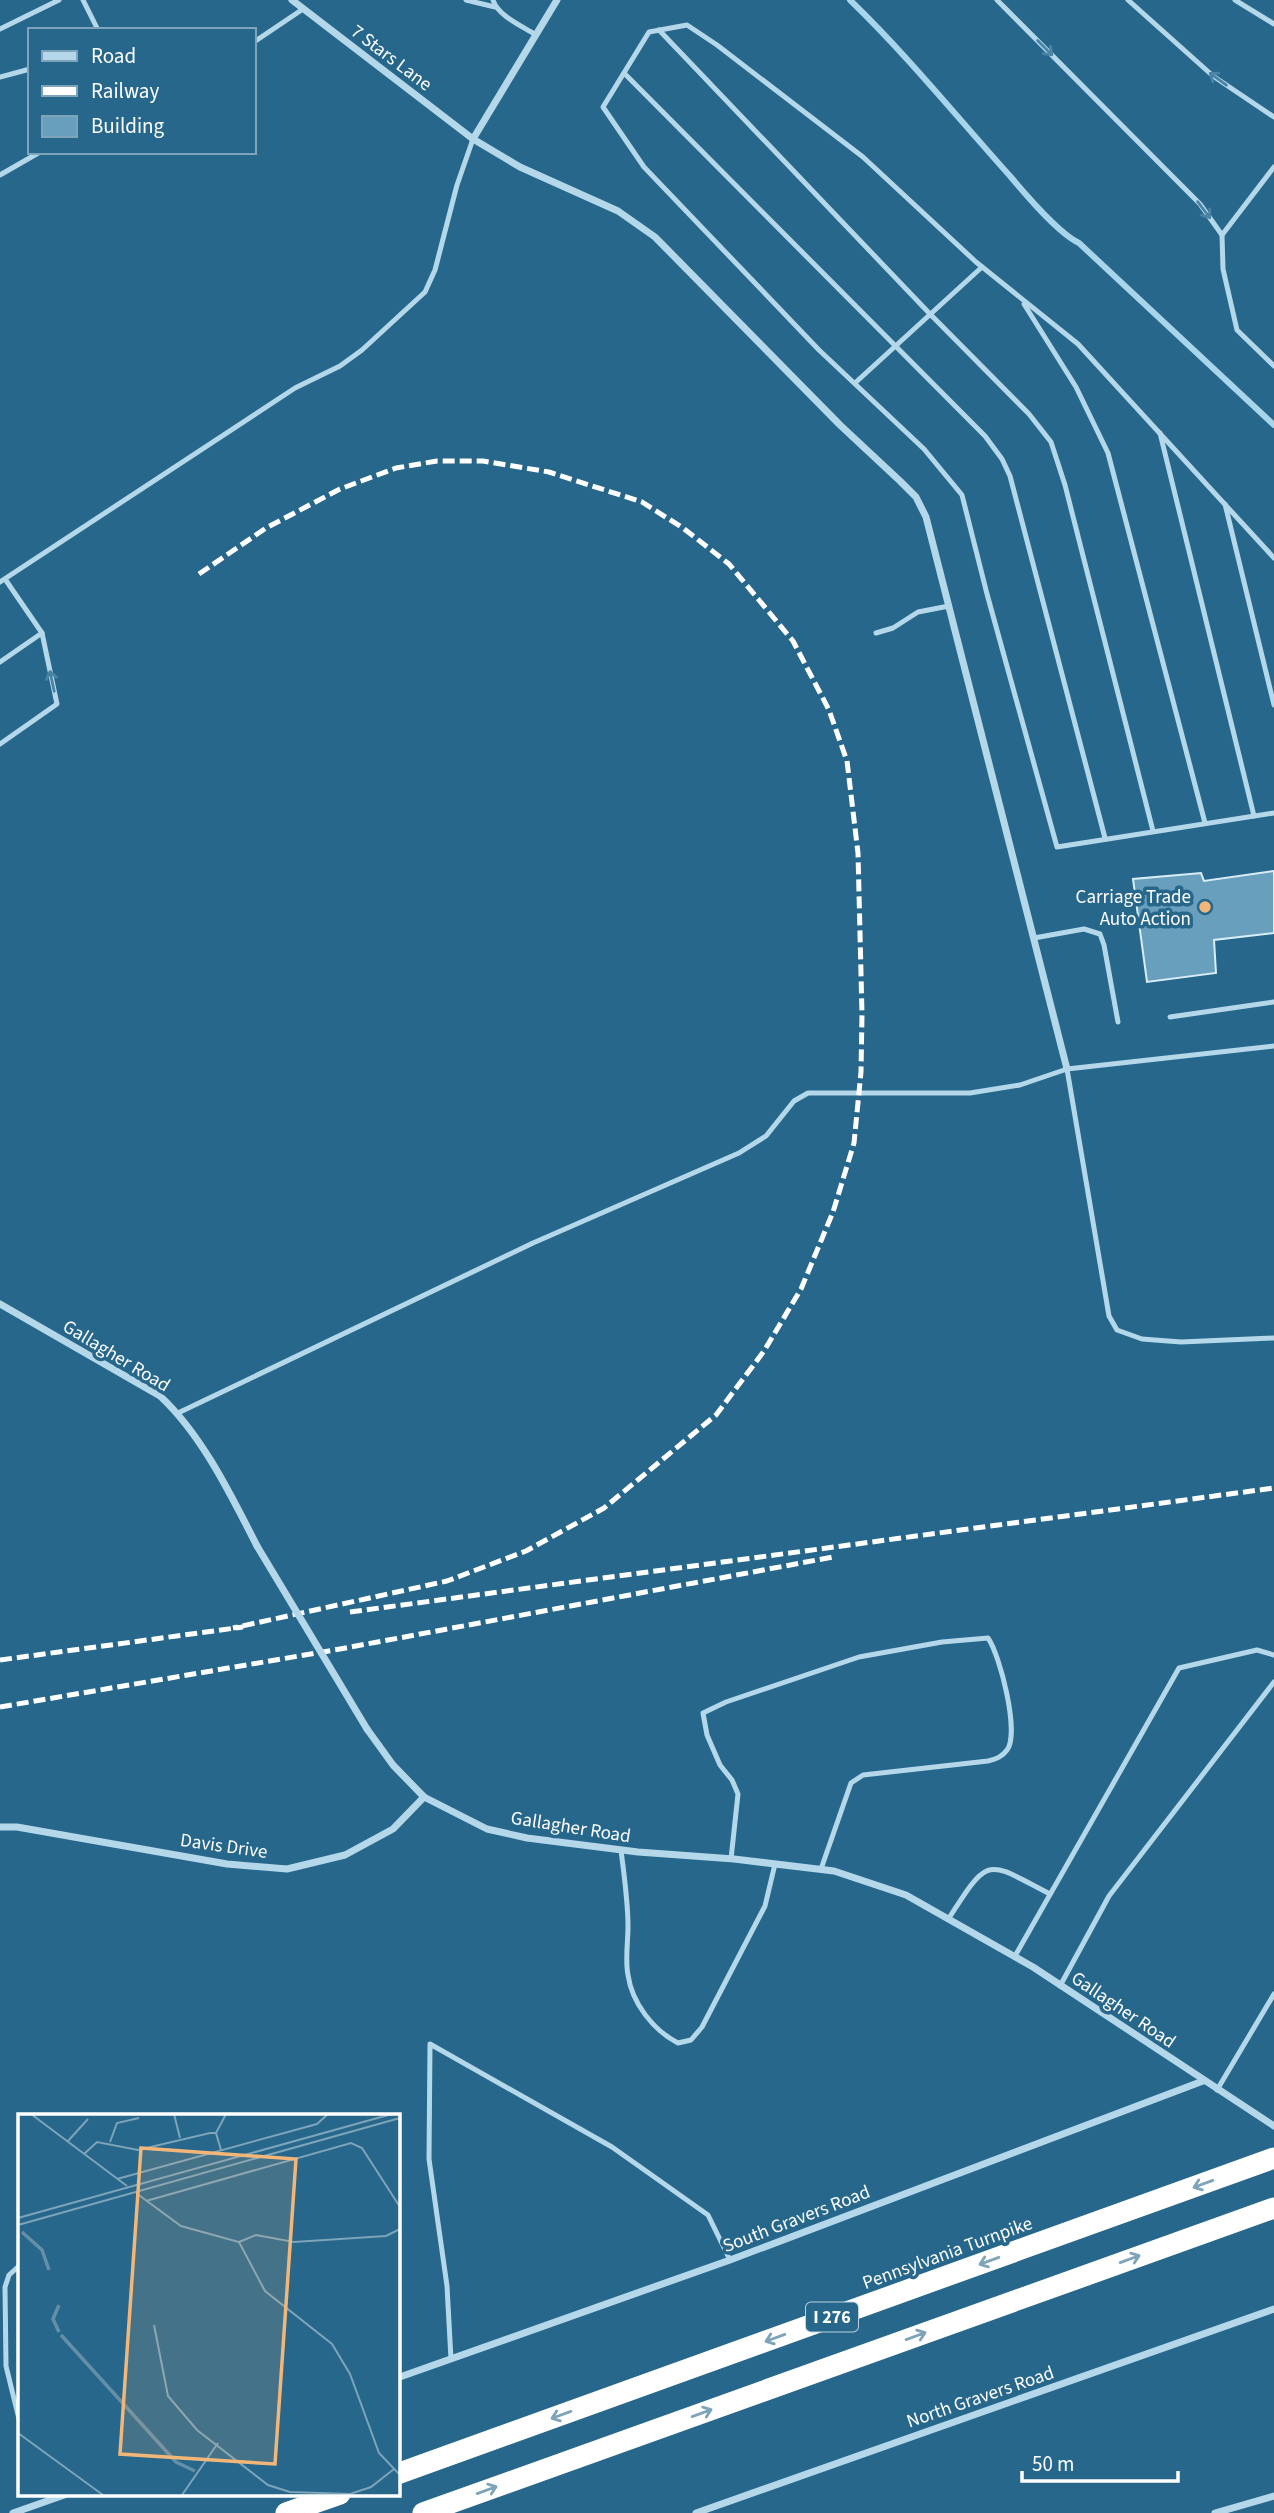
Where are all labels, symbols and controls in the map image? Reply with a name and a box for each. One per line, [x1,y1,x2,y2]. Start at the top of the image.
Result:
street label: 7 Stars Lane [345,19,437,98]
legend [28,28,256,154]
one-way arrow [1037,39,1054,56]
text: Road [91,41,136,71]
one-way arrow [1208,72,1227,87]
text: Railway [91,76,159,106]
text: Building [91,111,165,141]
one-way arrow [1197,201,1212,219]
one-way arrow [45,670,59,693]
place label: Carriage Trade Auto Action [1076,884,1191,933]
marker: Carriage Trade Auto Action [1197,899,1213,915]
street label: Gallagher Road [57,1314,175,1399]
street label: Gallagher Road [509,1805,633,1850]
street label: Davis Drive [178,1827,269,1866]
street label: Gallagher Road [1065,1965,1181,2055]
inset map [18,2114,399,2496]
one-way arrow [1193,2178,1214,2191]
street label: South Gravers Road [719,2179,874,2260]
street label: Pennsylvania Turnpike [859,2210,1036,2297]
one-way arrow [1118,2252,1140,2265]
one-way arrow [978,2255,1000,2268]
road number: I 276 [806,2302,858,2332]
one-way arrow [904,2329,926,2341]
one-way arrow [764,2332,786,2345]
street label: North Gravers Road [903,2360,1058,2435]
one-way arrow [690,2406,712,2418]
one-way arrow [550,2409,572,2422]
scale bar [1022,2440,1178,2484]
text: 50 m [1032,2449,1074,2479]
one-way arrow [476,2483,498,2495]

